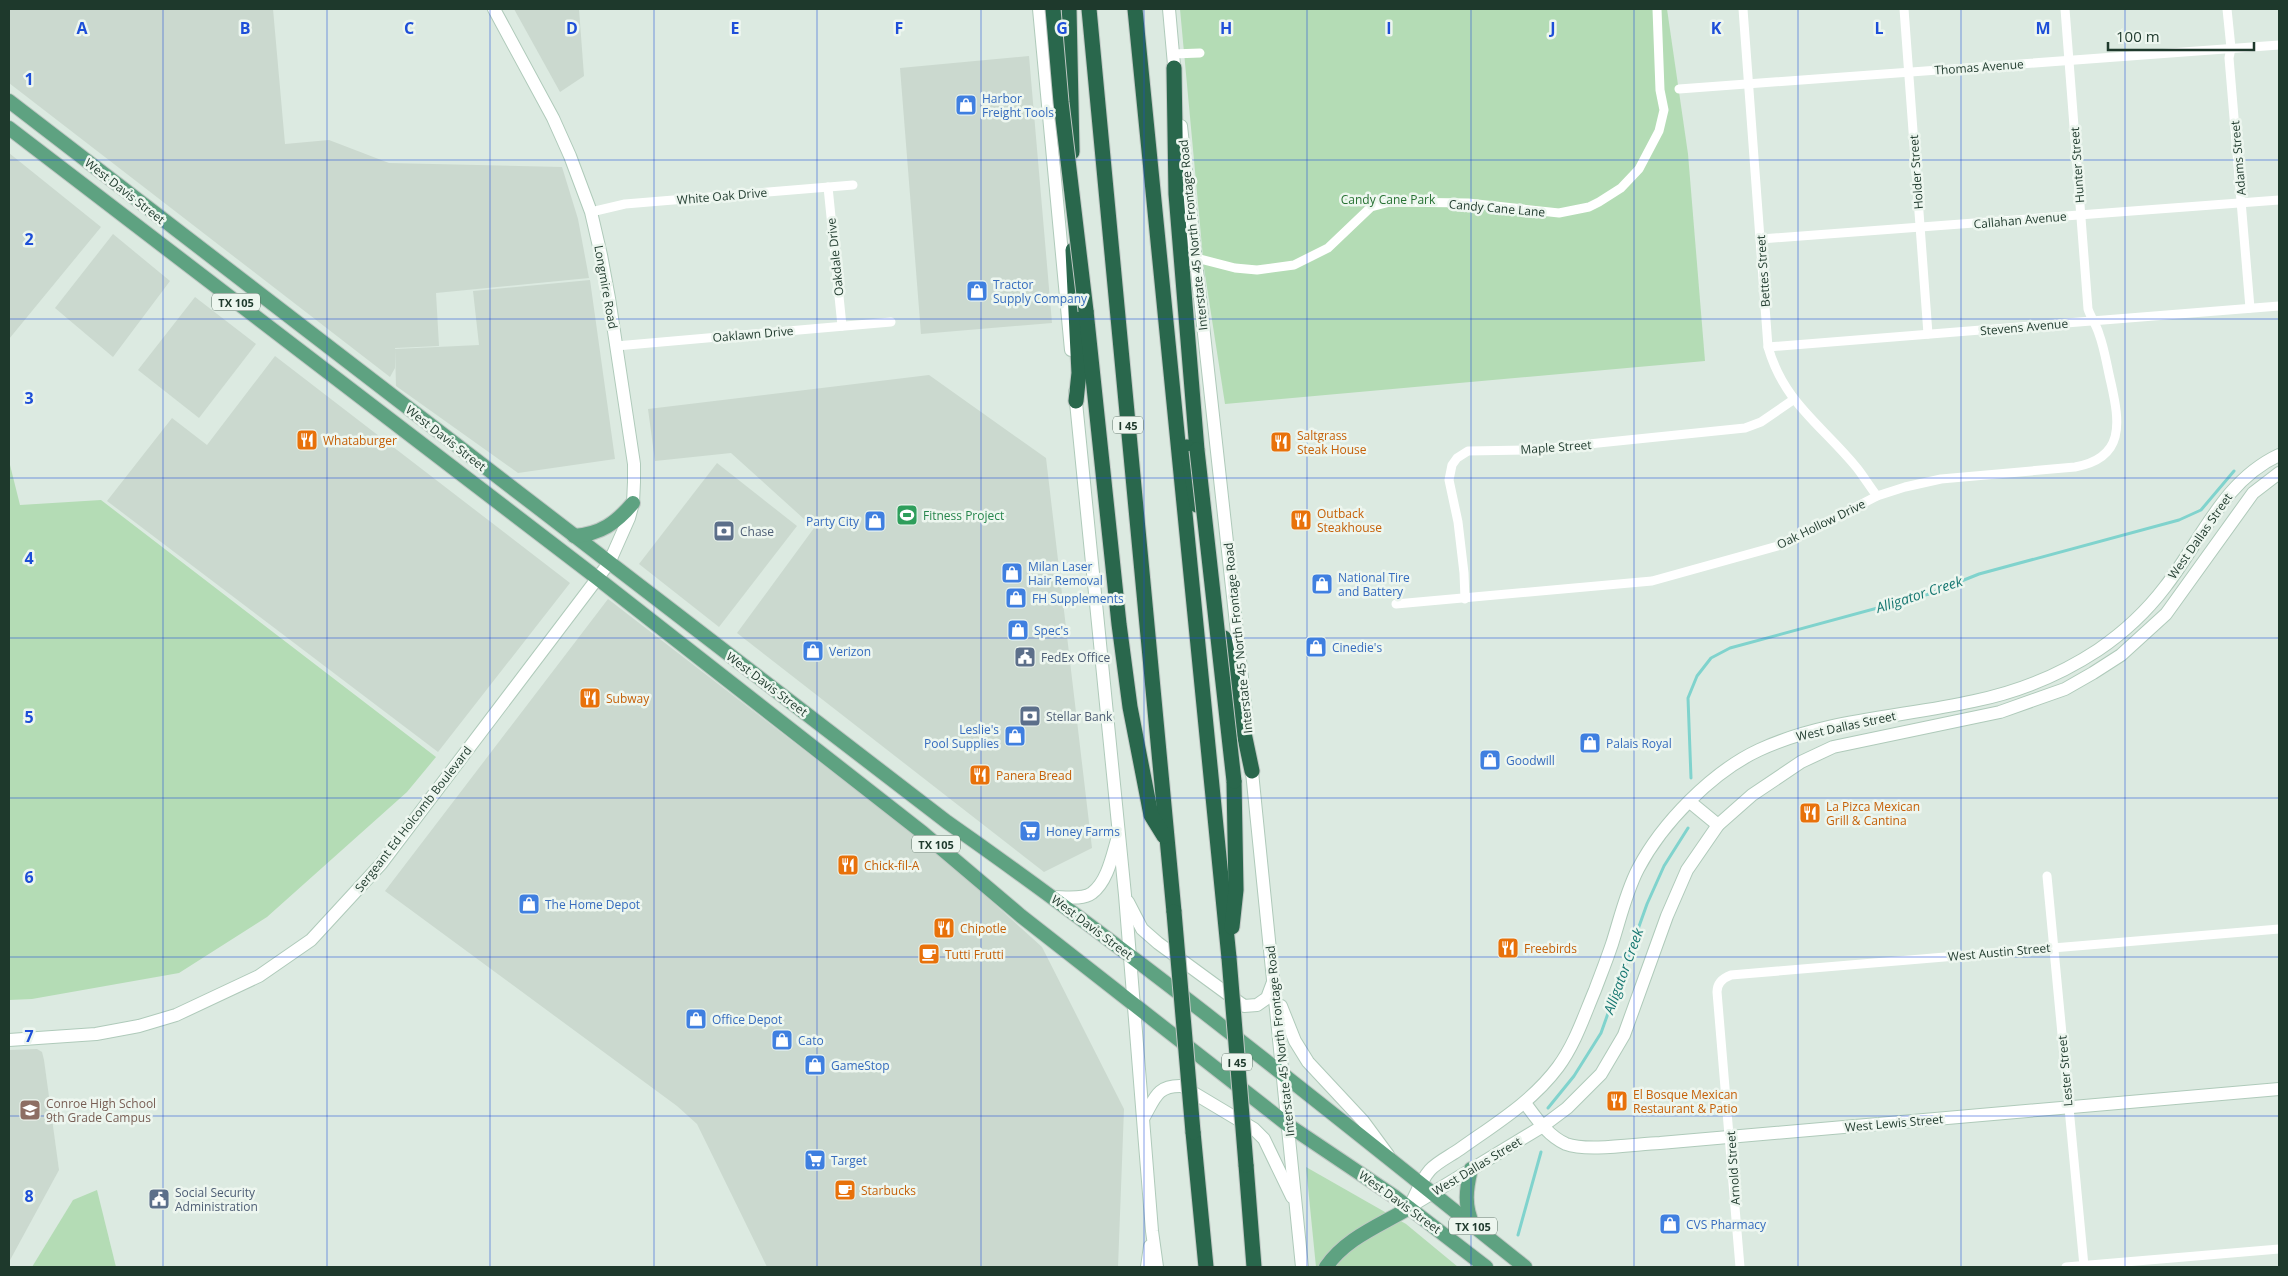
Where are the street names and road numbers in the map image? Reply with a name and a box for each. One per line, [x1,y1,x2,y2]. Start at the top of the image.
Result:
street label: Thomas Avenue [1934,55,2025,79]
street label: Adams Street [2226,120,2250,196]
street label: Hunter Street [2066,126,2088,204]
street label: Holder Street [1905,134,1927,210]
street label: Interstate 45 North Frontage Road [1175,139,1211,331]
street label: West Davis Street [81,154,169,228]
street label: White Oak Drive [676,184,768,208]
street label: Candy Cane Lane [1448,195,1546,221]
street label: Callahan Avenue [1973,207,2067,233]
street label: Oakdale Drive [822,217,848,297]
street label: Bettes Street [1752,234,1774,308]
street label: Longmire Road [590,244,622,330]
road number: TX 105 [212,294,260,310]
street label: Stevens Avenue [1979,315,2069,339]
street label: Oaklawn Drive [712,322,794,346]
street label: West Davis Street [402,401,490,475]
road number: I 45 [1113,416,1143,434]
street label: Maple Street [1520,436,1592,458]
street label: West Dallas Street [2164,490,2236,582]
street label: Oak Hollow Drive [1774,495,1868,553]
street label: Interstate 45 North Frontage Road [1220,542,1256,734]
street label: West Davis Street [723,648,811,720]
street label: West Dallas Street [1795,707,1897,745]
street label: Sergeant Ed Holcomb Boulevard [351,743,475,895]
road number: TX 105 [912,836,960,852]
street label: West Davis Street [1048,891,1136,963]
street label: West Austin Street [1947,939,2051,965]
street label: Interstate 45 North Frontage Road [1262,945,1298,1137]
street label: Lester Street [2053,1035,2077,1107]
road number: I 45 [1222,1054,1252,1070]
street label: West Lewis Street [1844,1110,1944,1136]
street label: Arnold Street [1722,1130,1744,1206]
street label: West Dallas Street [1429,1133,1525,1199]
street label: West Davis Street [1355,1166,1445,1238]
road number: TX 105 [1449,1218,1497,1234]

